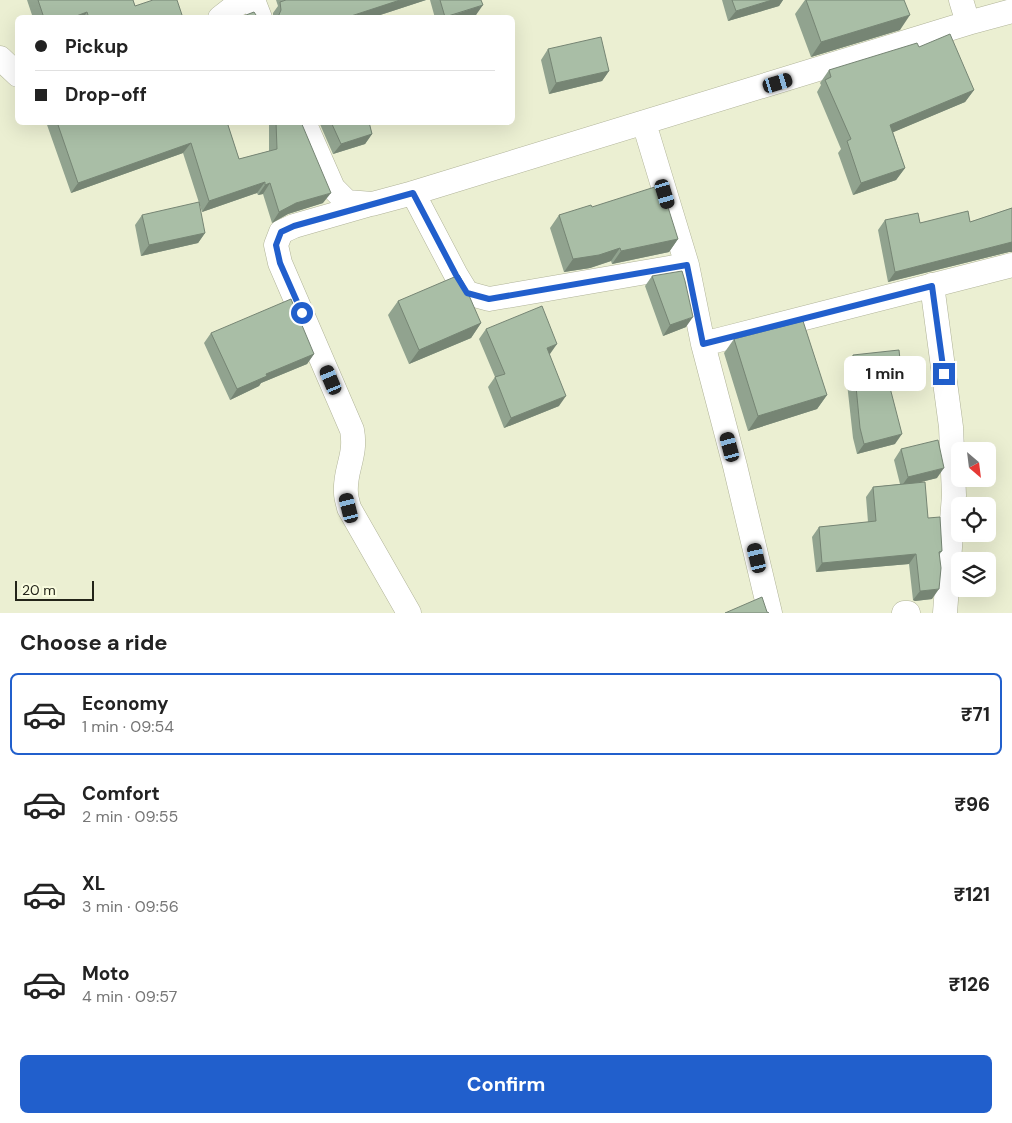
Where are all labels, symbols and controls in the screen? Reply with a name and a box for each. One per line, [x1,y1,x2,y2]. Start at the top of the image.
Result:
text: Pickup [65,34,129,59]
car [761,71,794,95]
text: Drop-off [65,82,147,107]
car [653,177,676,211]
route start [291,302,313,324]
callout: 1 min [844,356,926,392]
car [318,363,343,397]
text: 1 min [866,363,904,384]
route end [933,363,955,385]
car [718,431,741,463]
north arrow [951,442,996,488]
map controls [951,442,996,597]
car [338,492,359,524]
button: locate [951,497,996,542]
car [746,542,767,574]
button: layers [951,552,996,597]
scale bar [15,578,94,601]
text: 20 m [22,581,56,599]
text: Choose a ride [20,628,168,657]
text: Economy [82,691,169,716]
icon: car [22,692,67,737]
text: ₹71 [961,702,990,727]
text: 1 min · 09:54 [82,716,174,737]
text: Comfort [82,781,160,806]
icon: car [22,782,67,827]
text: ₹96 [954,792,990,817]
text: 2 min · 09:55 [82,806,178,827]
text: XL [82,871,105,896]
icon: car [22,872,67,917]
text: ₹121 [954,882,990,907]
text: 3 min · 09:56 [82,896,179,917]
text: Moto [82,961,130,986]
icon: car [22,962,67,1007]
text: ₹126 [948,972,990,997]
text: 4 min · 09:57 [82,986,177,1007]
button: Confirm [20,1055,992,1113]

